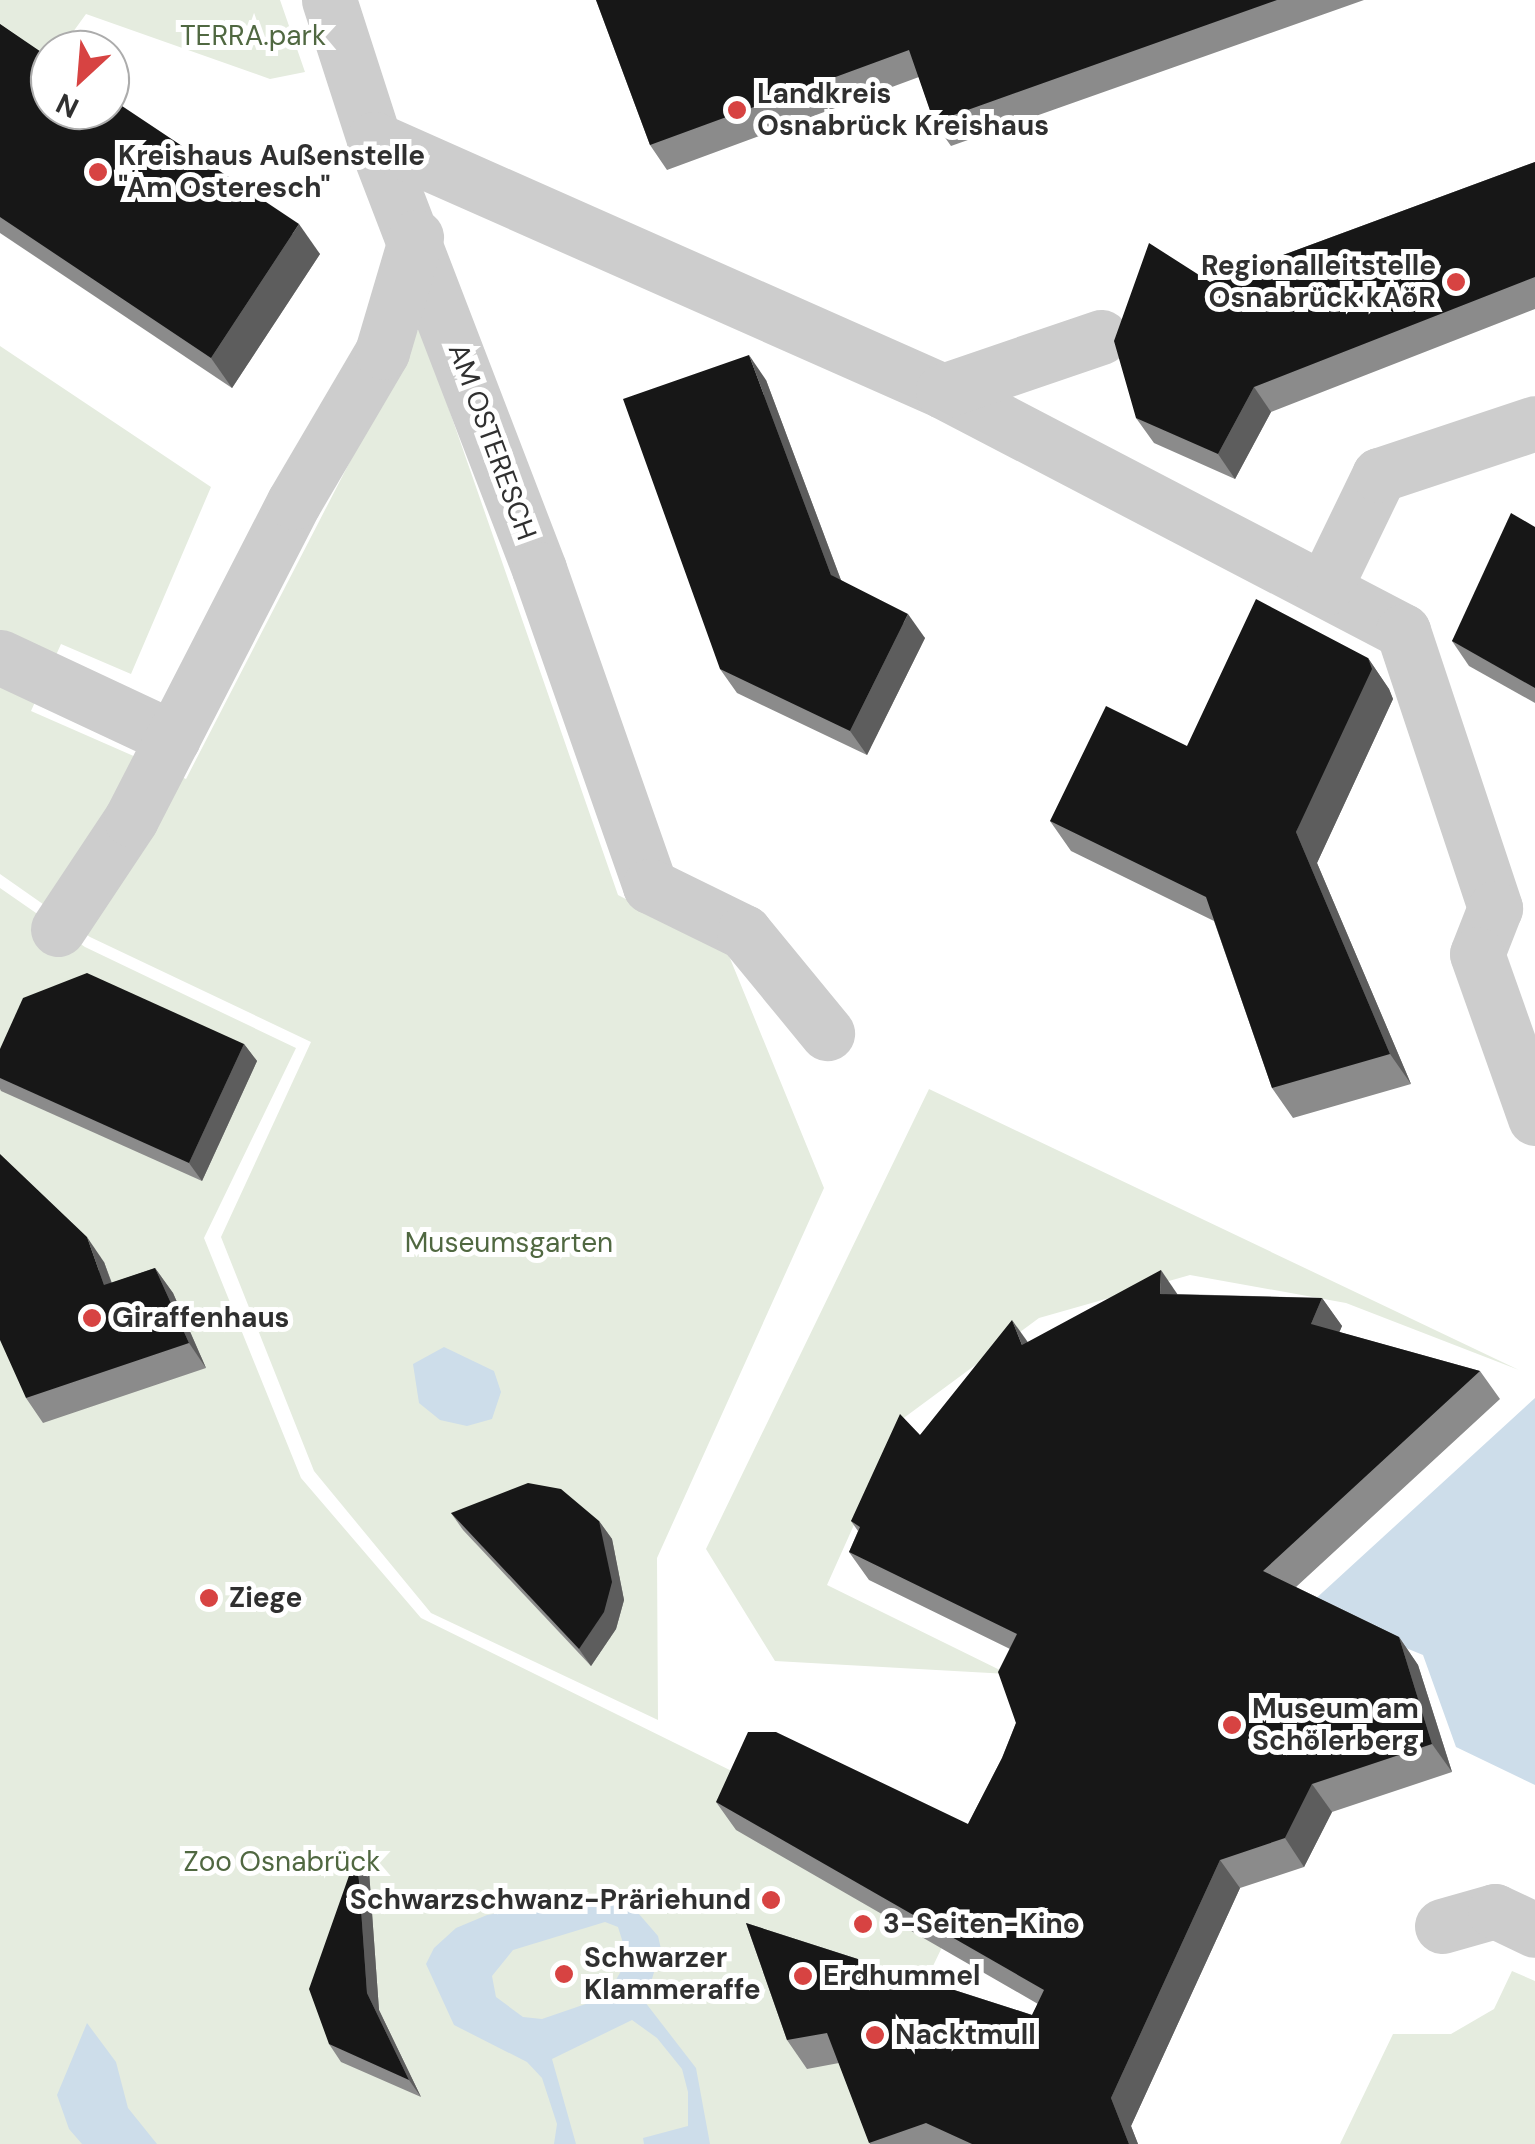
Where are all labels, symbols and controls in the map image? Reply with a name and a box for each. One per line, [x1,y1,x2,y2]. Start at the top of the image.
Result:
park label: TERRA.park [180,19,326,53]
north arrow [30,30,130,130]
place label: Landkreis Osnabrück Kreishaus [757,77,1049,143]
text: N [50,85,85,127]
marker: Landkreis Osnabrück Kreishaus [726,99,748,121]
place label: Kreishaus Außenstelle "Am Osteresch" [118,139,425,205]
marker: Kreishaus Außenstelle "Am Osteresch" [87,161,109,183]
place label: Regionalleitstelle Osnabrück kAöR [1201,249,1436,315]
marker: Regionalleitstelle Osnabrück kAöR [1445,271,1467,293]
street label: AM OSTERESCH [441,339,543,545]
park label: Museumsgarten [405,1226,613,1260]
place label: Giraffenhaus [112,1301,290,1335]
marker: Giraffenhaus [81,1307,103,1329]
place label: Ziege [229,1581,302,1615]
marker: Ziege [198,1587,220,1609]
place label: Museum am Schölerberg [1252,1692,1419,1758]
marker: Museum am Schölerberg [1221,1714,1243,1736]
park label: Zoo Osnabrück [184,1845,380,1879]
place label: Schwarzschwanz-Präriehund [350,1883,751,1917]
marker: Schwarzschwanz-Präriehund [760,1889,782,1911]
place label: 3-Seiten-Kino [883,1907,1080,1941]
marker: 3-Seiten-Kino [852,1913,874,1935]
place label: Schwarzer Klammeraffe [584,1941,761,2007]
place label: Erdhummel [823,1959,980,1993]
marker: Schwarzer Klammeraffe [553,1963,575,1985]
marker: Erdhummel [792,1965,814,1987]
place label: Nacktmull [895,2018,1036,2052]
marker: Nacktmull [864,2024,886,2046]

